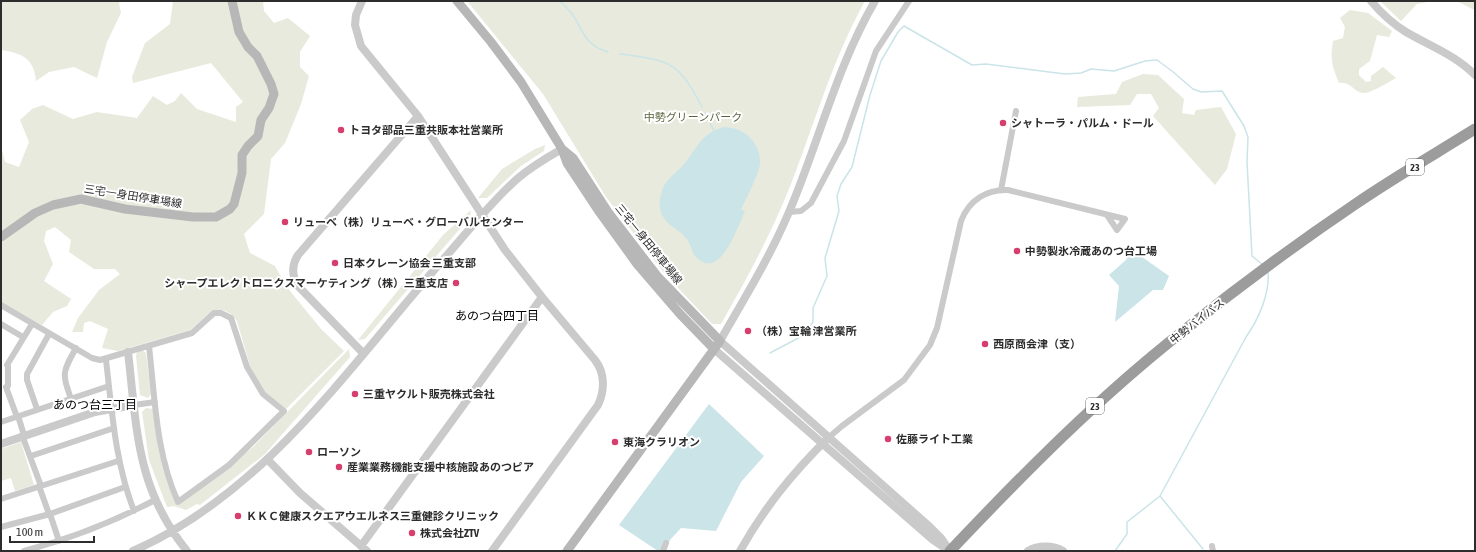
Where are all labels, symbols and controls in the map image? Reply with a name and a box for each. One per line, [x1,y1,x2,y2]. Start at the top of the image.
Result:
park label: 中勢グリーンパーク [644,111,742,123]
place label: シャトーラ・パルム・ドール [1011,117,1154,129]
marker: シャトーラ・パルム・ドール [998,118,1008,128]
place label: トヨタ部品三重共販本社営業所 [349,124,503,136]
marker: トヨタ部品三重共販本社営業所 [336,125,346,135]
road number: 23 [1406,159,1424,175]
street label: 三宅一身田停車場線 [83,182,183,210]
street label: 三宅一身田停車場線 [613,202,685,286]
place label: リューベ（株）リューベ・グローバルセンター [293,216,524,228]
marker: リューベ（株）リューベ・グローバルセンター [280,217,290,227]
place label: 中勢製氷冷蔵あのつ台工場 [1025,245,1157,257]
marker: 中勢製氷冷蔵あのつ台工場 [1012,246,1022,256]
place label: 日本クレーン協会 三重支部 [343,257,476,269]
marker: 日本クレーン協会 三重支部 [330,258,340,268]
place label: シャープエレクトロニクスマーケティング（株）三重支店 [164,277,448,289]
marker: シャープエレクトロニクスマーケティング（株）三重支店 [451,278,461,288]
street label: 中勢バイパス [1167,296,1227,346]
district label: あのつ台四丁目 [455,309,539,323]
place label: （株）宝輪 津営業所 [756,325,857,337]
marker: （株）宝輪 津営業所 [743,326,753,336]
place label: 西原商会津（支） [993,338,1081,350]
marker: 西原商会津（支） [980,339,990,349]
place label: 三重ヤクルト販売株式会社 [363,388,495,400]
marker: 三重ヤクルト販売株式会社 [350,389,360,399]
district label: あのつ台三丁目 [53,398,137,412]
road number: 23 [1086,398,1104,414]
place label: 佐藤ライト工業 [896,433,973,445]
marker: 佐藤ライト工業 [883,434,893,444]
place label: 東海クラリオン [623,436,700,448]
marker: 東海クラリオン [610,437,620,447]
place label: ローソン [317,446,361,458]
marker: ローソン [304,447,314,457]
place label: 産業業務機能支援中核施設あのつピア [347,461,534,473]
marker: 産業業務機能支援中核施設あのつピア [334,462,344,472]
place label: ＫＫＣ健康スクエアウエルネス三重健診クリニック [246,510,499,522]
marker: ＫＫＣ健康スクエアウエルネス三重健診クリニック [233,511,243,521]
scale bar [10,518,94,544]
text: 100 m [16,525,43,539]
place label: 株式会社ZTV [420,527,480,539]
marker: 株式会社ZTV [407,528,417,538]

